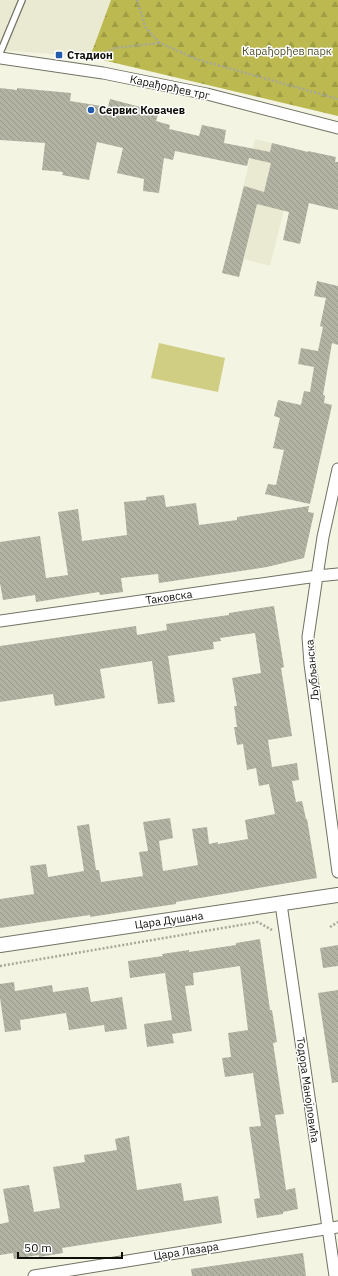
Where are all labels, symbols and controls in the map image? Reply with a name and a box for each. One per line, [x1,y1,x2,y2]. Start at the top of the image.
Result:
park label: Карађорђев парк [242,44,332,58]
place label: Стадион [67,48,113,62]
marker: Стадион [54,50,64,60]
street label: Карађорђев трг [129,72,212,102]
place label: Сервис Ковачев [99,103,185,117]
marker: Сервис Ковачев [86,105,96,115]
street label: Таковска [145,587,193,607]
street label: Љубљанска [302,639,322,701]
street label: Цара Душана [134,908,204,932]
street label: Тодора Манојловића [294,1036,322,1144]
scale bar [18,1234,122,1260]
street label: Цара Лазара [152,1239,220,1263]
text: 50 m [24,1240,52,1255]

